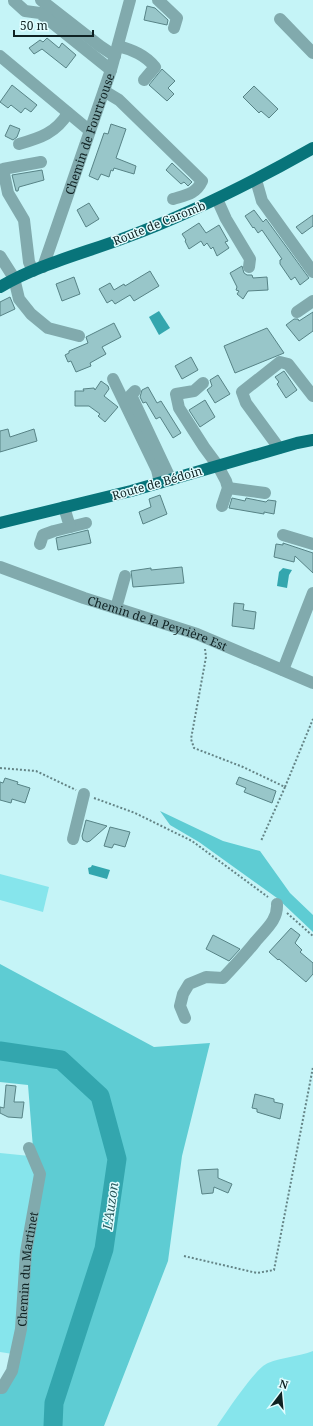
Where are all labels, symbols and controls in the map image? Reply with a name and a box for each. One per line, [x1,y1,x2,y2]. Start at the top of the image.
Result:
scale bar [14,12,93,38]
text: 50 m [20,17,48,34]
street label: Chemin de Fourtrouse [60,71,118,197]
street label: Route de Caromb [110,197,208,249]
street label: Route de Bédoin [110,462,204,504]
street label: Chemin de la Peyrière Est [85,591,230,654]
water label: L'Auzon [98,1181,122,1232]
street label: Chemin du Martinet [13,1210,42,1327]
north arrow [261,1374,301,1414]
text: N [278,1376,290,1392]

